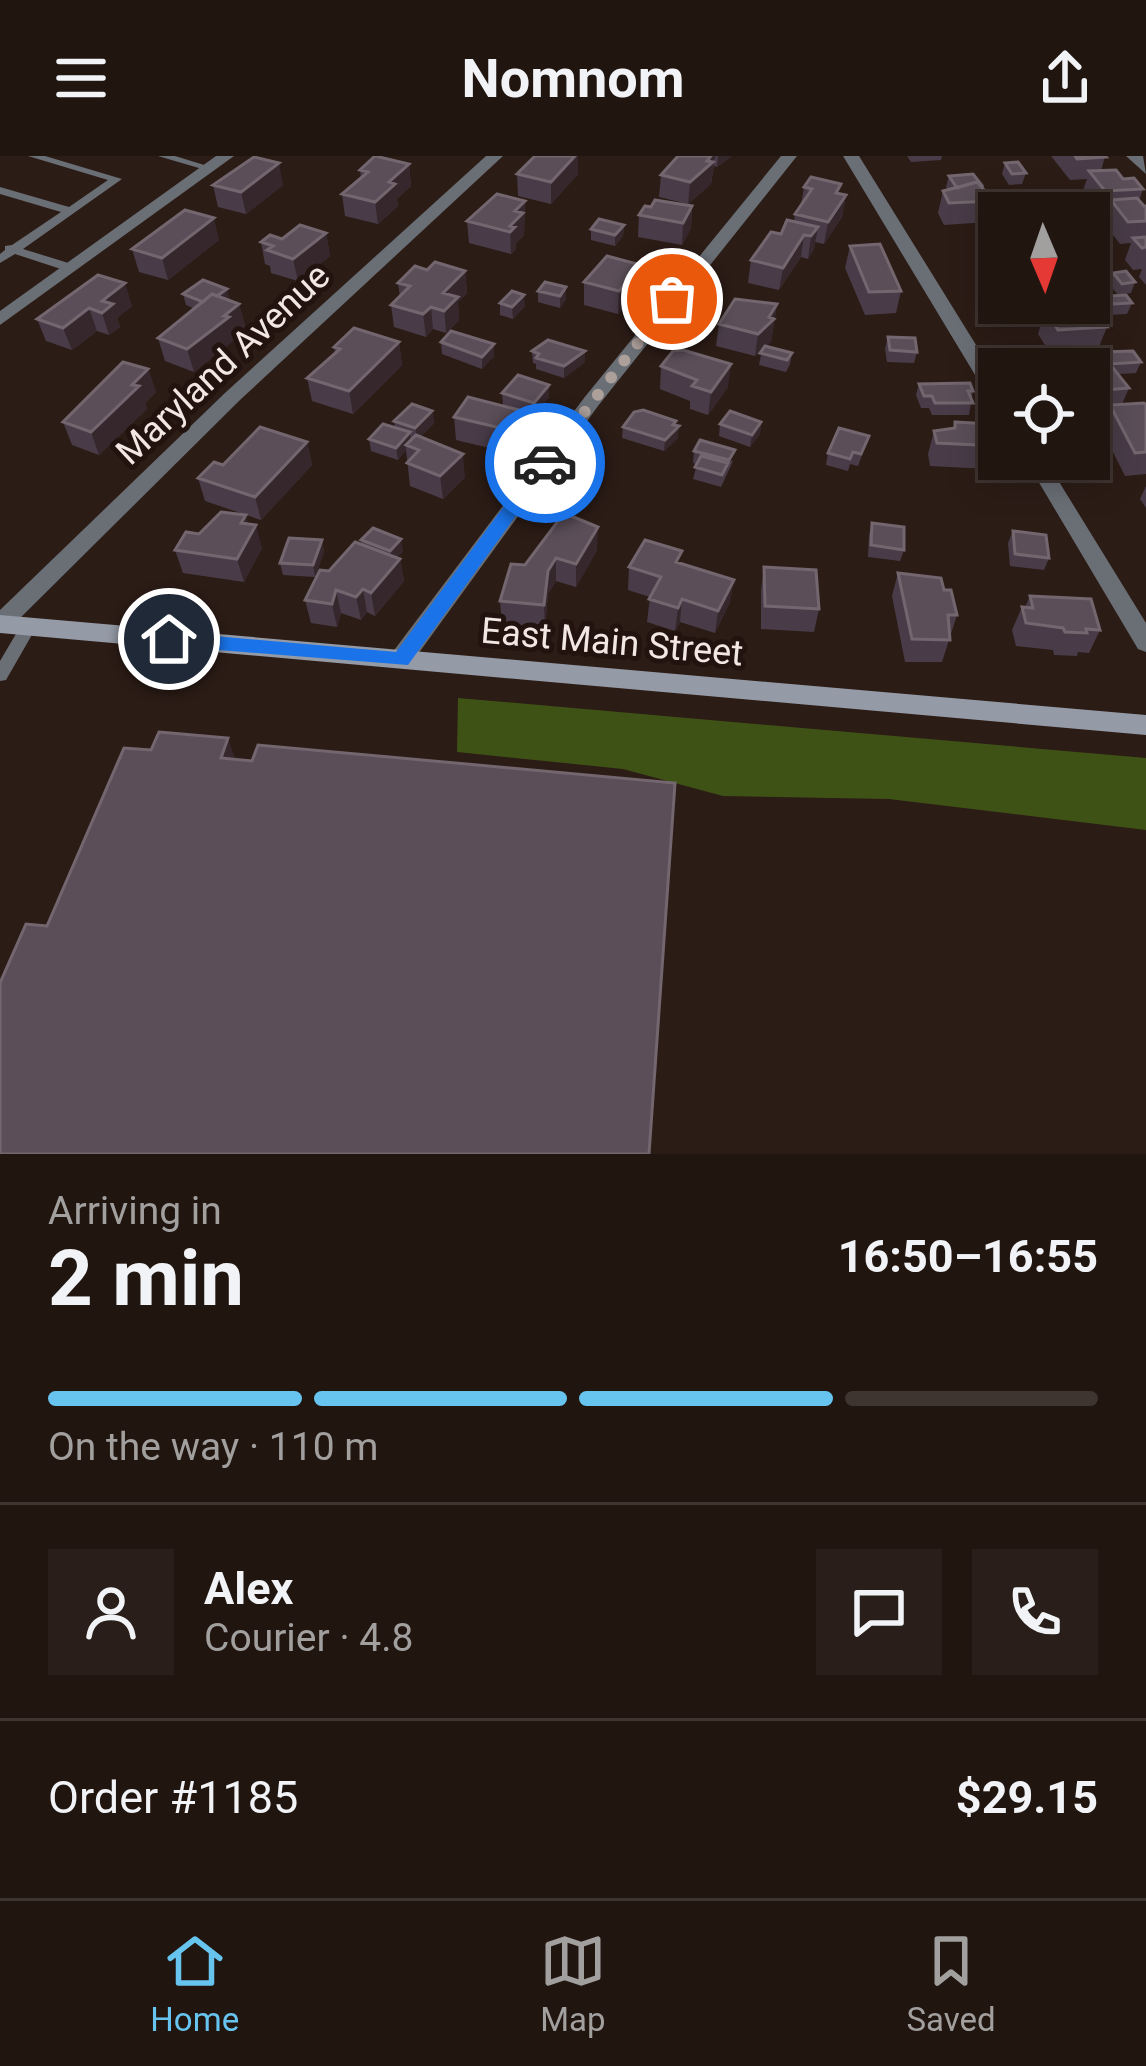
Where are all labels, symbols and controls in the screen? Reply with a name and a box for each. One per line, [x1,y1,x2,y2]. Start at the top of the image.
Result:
icon: menu [48,45,114,111]
icon: share [1032,45,1098,111]
text: Nomnom [462,47,684,110]
north arrow [978,192,1110,324]
map controls [978,192,1110,480]
pin [621,248,723,350]
street label: Maryland Avenue [108,255,338,473]
icon: bag [639,266,705,332]
button: locate [978,348,1110,480]
courier [485,403,605,523]
icon: car [512,430,578,496]
pin [118,588,220,690]
icon: home [136,606,202,672]
street label: East Main Street [479,610,745,674]
text: Arriving in [48,1188,222,1234]
text: 16:50–16:55 [838,1230,1098,1283]
text: 2 min [48,1233,244,1324]
text: On the way · 110 m [48,1424,379,1470]
button: person [48,1549,174,1675]
button: chat [816,1549,942,1675]
button: phone [972,1549,1098,1675]
text: Alex [204,1562,293,1615]
text: Courier · 4.8 [204,1615,413,1661]
text: Order #1185 [48,1771,298,1824]
text: $29.15 [956,1771,1098,1824]
tab: Home [150,1928,239,2039]
tab: Map [540,1928,606,2039]
tab: Saved [906,1928,996,2039]

